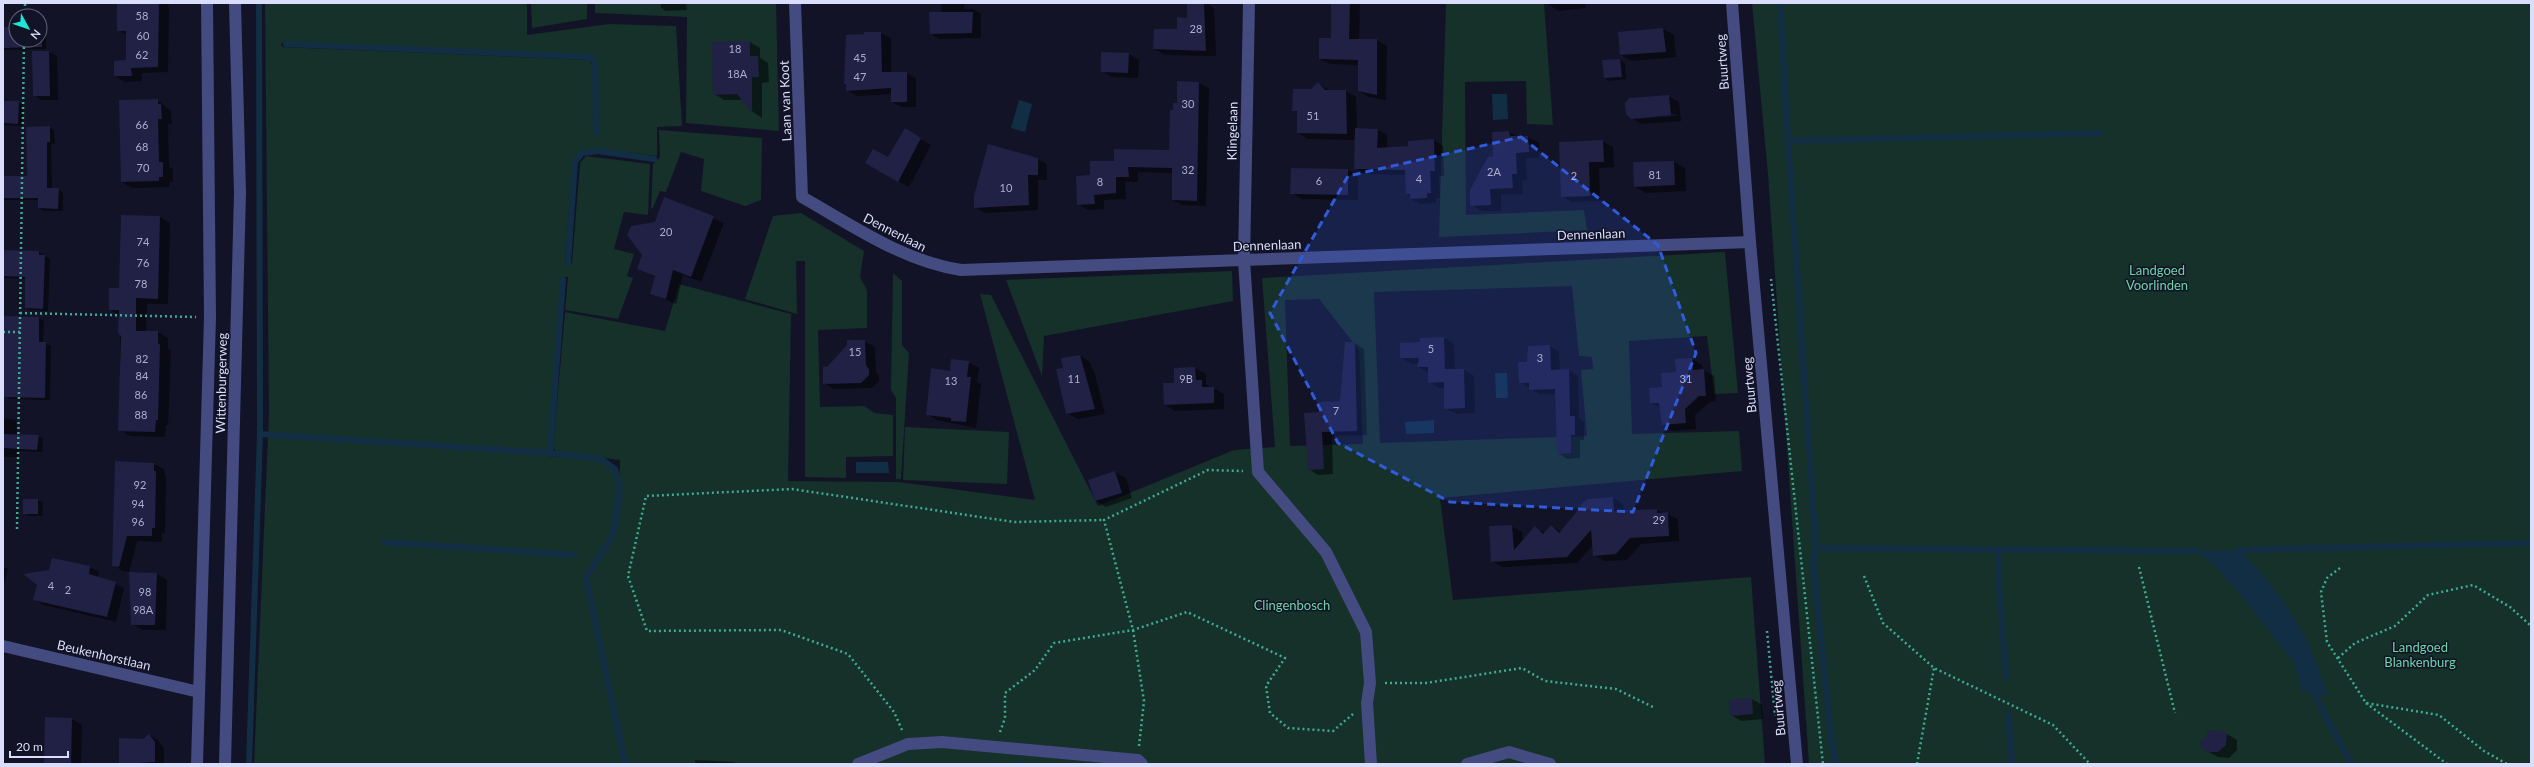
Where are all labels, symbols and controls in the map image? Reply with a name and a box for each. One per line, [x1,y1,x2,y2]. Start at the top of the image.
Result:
north arrow [8,8,48,48]
house number: 58 [136,9,148,22]
house number: 28 [1190,22,1202,35]
text: N [28,27,44,42]
house number: 60 [137,29,150,42]
street label: Buurtweg [1712,33,1732,90]
house number: 18 [729,42,741,55]
house number: 62 [136,48,148,61]
house number: 45 [854,51,866,64]
street label: Laan van Koot [776,60,794,142]
house number: 18A [727,67,748,80]
house number: 47 [854,70,866,83]
house number: 30 [1182,97,1195,110]
street label: Klingelaan [1223,101,1241,161]
house number: 51 [1307,109,1319,122]
house number: 66 [136,118,148,131]
house number: 68 [136,140,148,153]
house number: 70 [137,161,150,174]
house number: 32 [1182,163,1194,176]
house number: 2A [1487,165,1501,178]
house number: 81 [1649,168,1661,181]
house number: 2 [1571,169,1577,182]
house number: 4 [1416,172,1423,185]
house number: 6 [1316,174,1322,187]
house number: 8 [1097,175,1103,188]
house number: 10 [1000,181,1013,194]
street label: Dennenlaan [861,209,929,255]
house number: 20 [660,225,673,238]
street label: Dennenlaan [1556,225,1626,243]
house number: 74 [137,235,150,248]
street label: Dennenlaan [1232,236,1302,254]
house number: 76 [137,256,149,269]
park label: Landgoed Voorlinden [2126,262,2188,293]
house number: 78 [135,277,147,290]
street label: Wittenburgerweg [212,332,230,433]
house number: 5 [1428,342,1434,355]
house number: 15 [849,345,861,358]
house number: 3 [1537,351,1543,364]
house number: 82 [136,352,148,365]
street label: Buurtweg [1739,356,1759,414]
house number: 84 [136,369,149,382]
house number: 11 [1068,372,1080,385]
house number: 9B [1179,372,1193,385]
house number: 31 [1680,372,1692,385]
house number: 13 [945,374,957,387]
house number: 86 [135,388,147,401]
house number: 7 [1333,404,1339,417]
house number: 88 [135,408,147,421]
house number: 92 [134,478,146,491]
house number: 94 [132,497,145,510]
house number: 29 [1653,513,1665,526]
house number: 96 [132,515,144,528]
house number: 4 [48,579,55,592]
house number: 2 [65,583,71,596]
house number: 98 [139,585,151,598]
park label: Clingenbosch [1254,597,1330,613]
house number: 98A [133,603,154,616]
street label: Beukenhorstlaan [56,636,152,674]
park label: Landgoed Blankenburg [2384,639,2456,670]
street label: Buurtweg [1768,679,1788,737]
scale bar [10,733,68,759]
text: 20 m [16,739,43,754]

